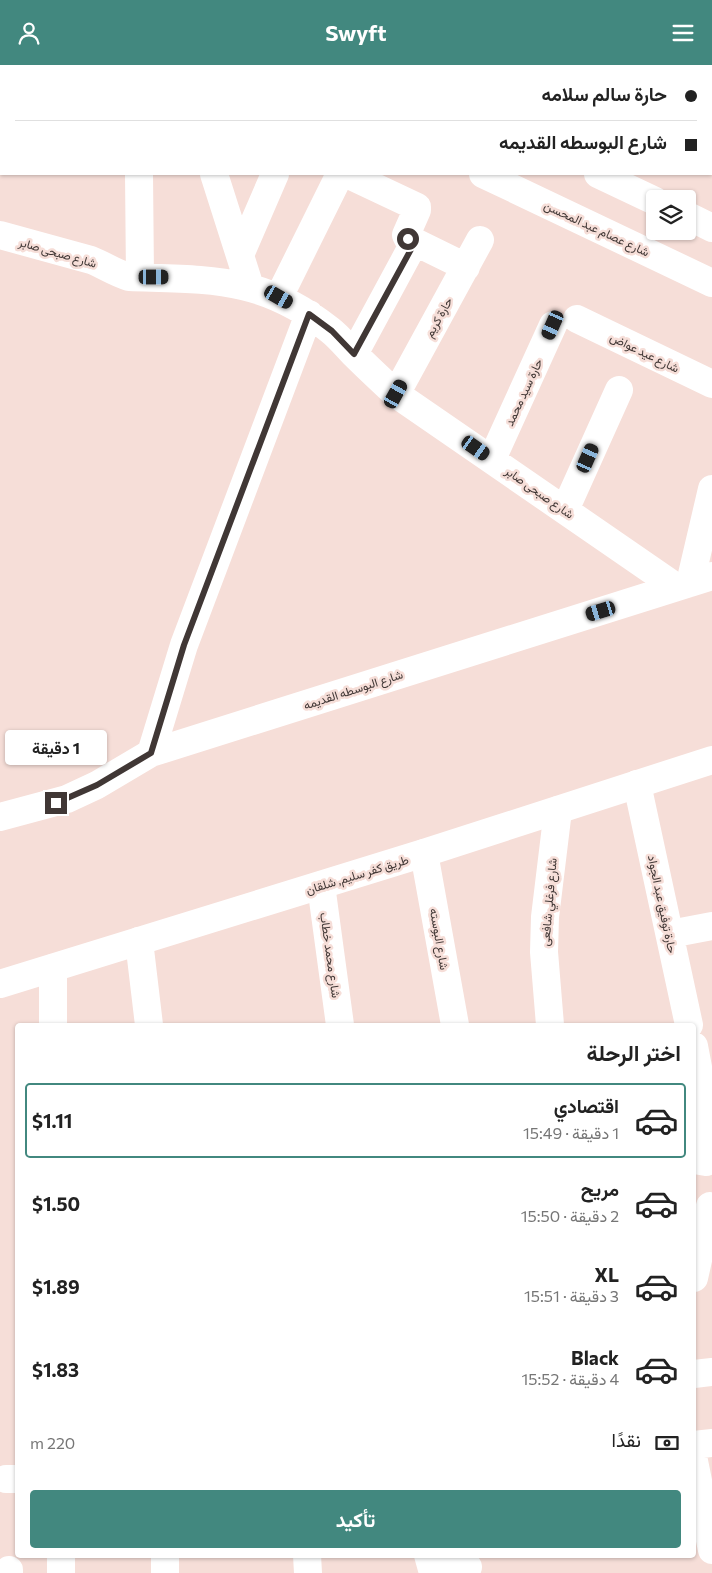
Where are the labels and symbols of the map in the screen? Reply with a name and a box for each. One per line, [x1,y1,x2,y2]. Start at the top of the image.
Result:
street label: شارع عصام عبد المحسن [541,197,652,261]
route start [397,228,419,250]
street label: شارع صبحى صابر [16,234,99,273]
car [139,270,169,285]
car [262,283,295,311]
street label: حارة كريم [421,295,456,340]
car [540,308,565,342]
street label: شارع عيد عواض [607,329,682,377]
street label: حارة سيد محمد [501,356,546,429]
car [382,377,409,411]
car [459,433,492,463]
car [575,441,600,475]
street label: شارع صبحى صابر [501,463,577,523]
car [584,599,617,623]
street label: شارع البوسطه القديمه [302,666,405,715]
callout: 1 دقيقة [5,731,107,765]
route end [45,792,67,814]
street label: طريق كفر سليم, شلقان [304,852,411,898]
street label: حارة توفيق عبد الجواد [644,854,680,955]
street label: شارع فرغلي شافعى [537,857,563,947]
street label: شارع البوسته [425,907,452,971]
street label: شارع محمد خطاب [315,911,344,999]

